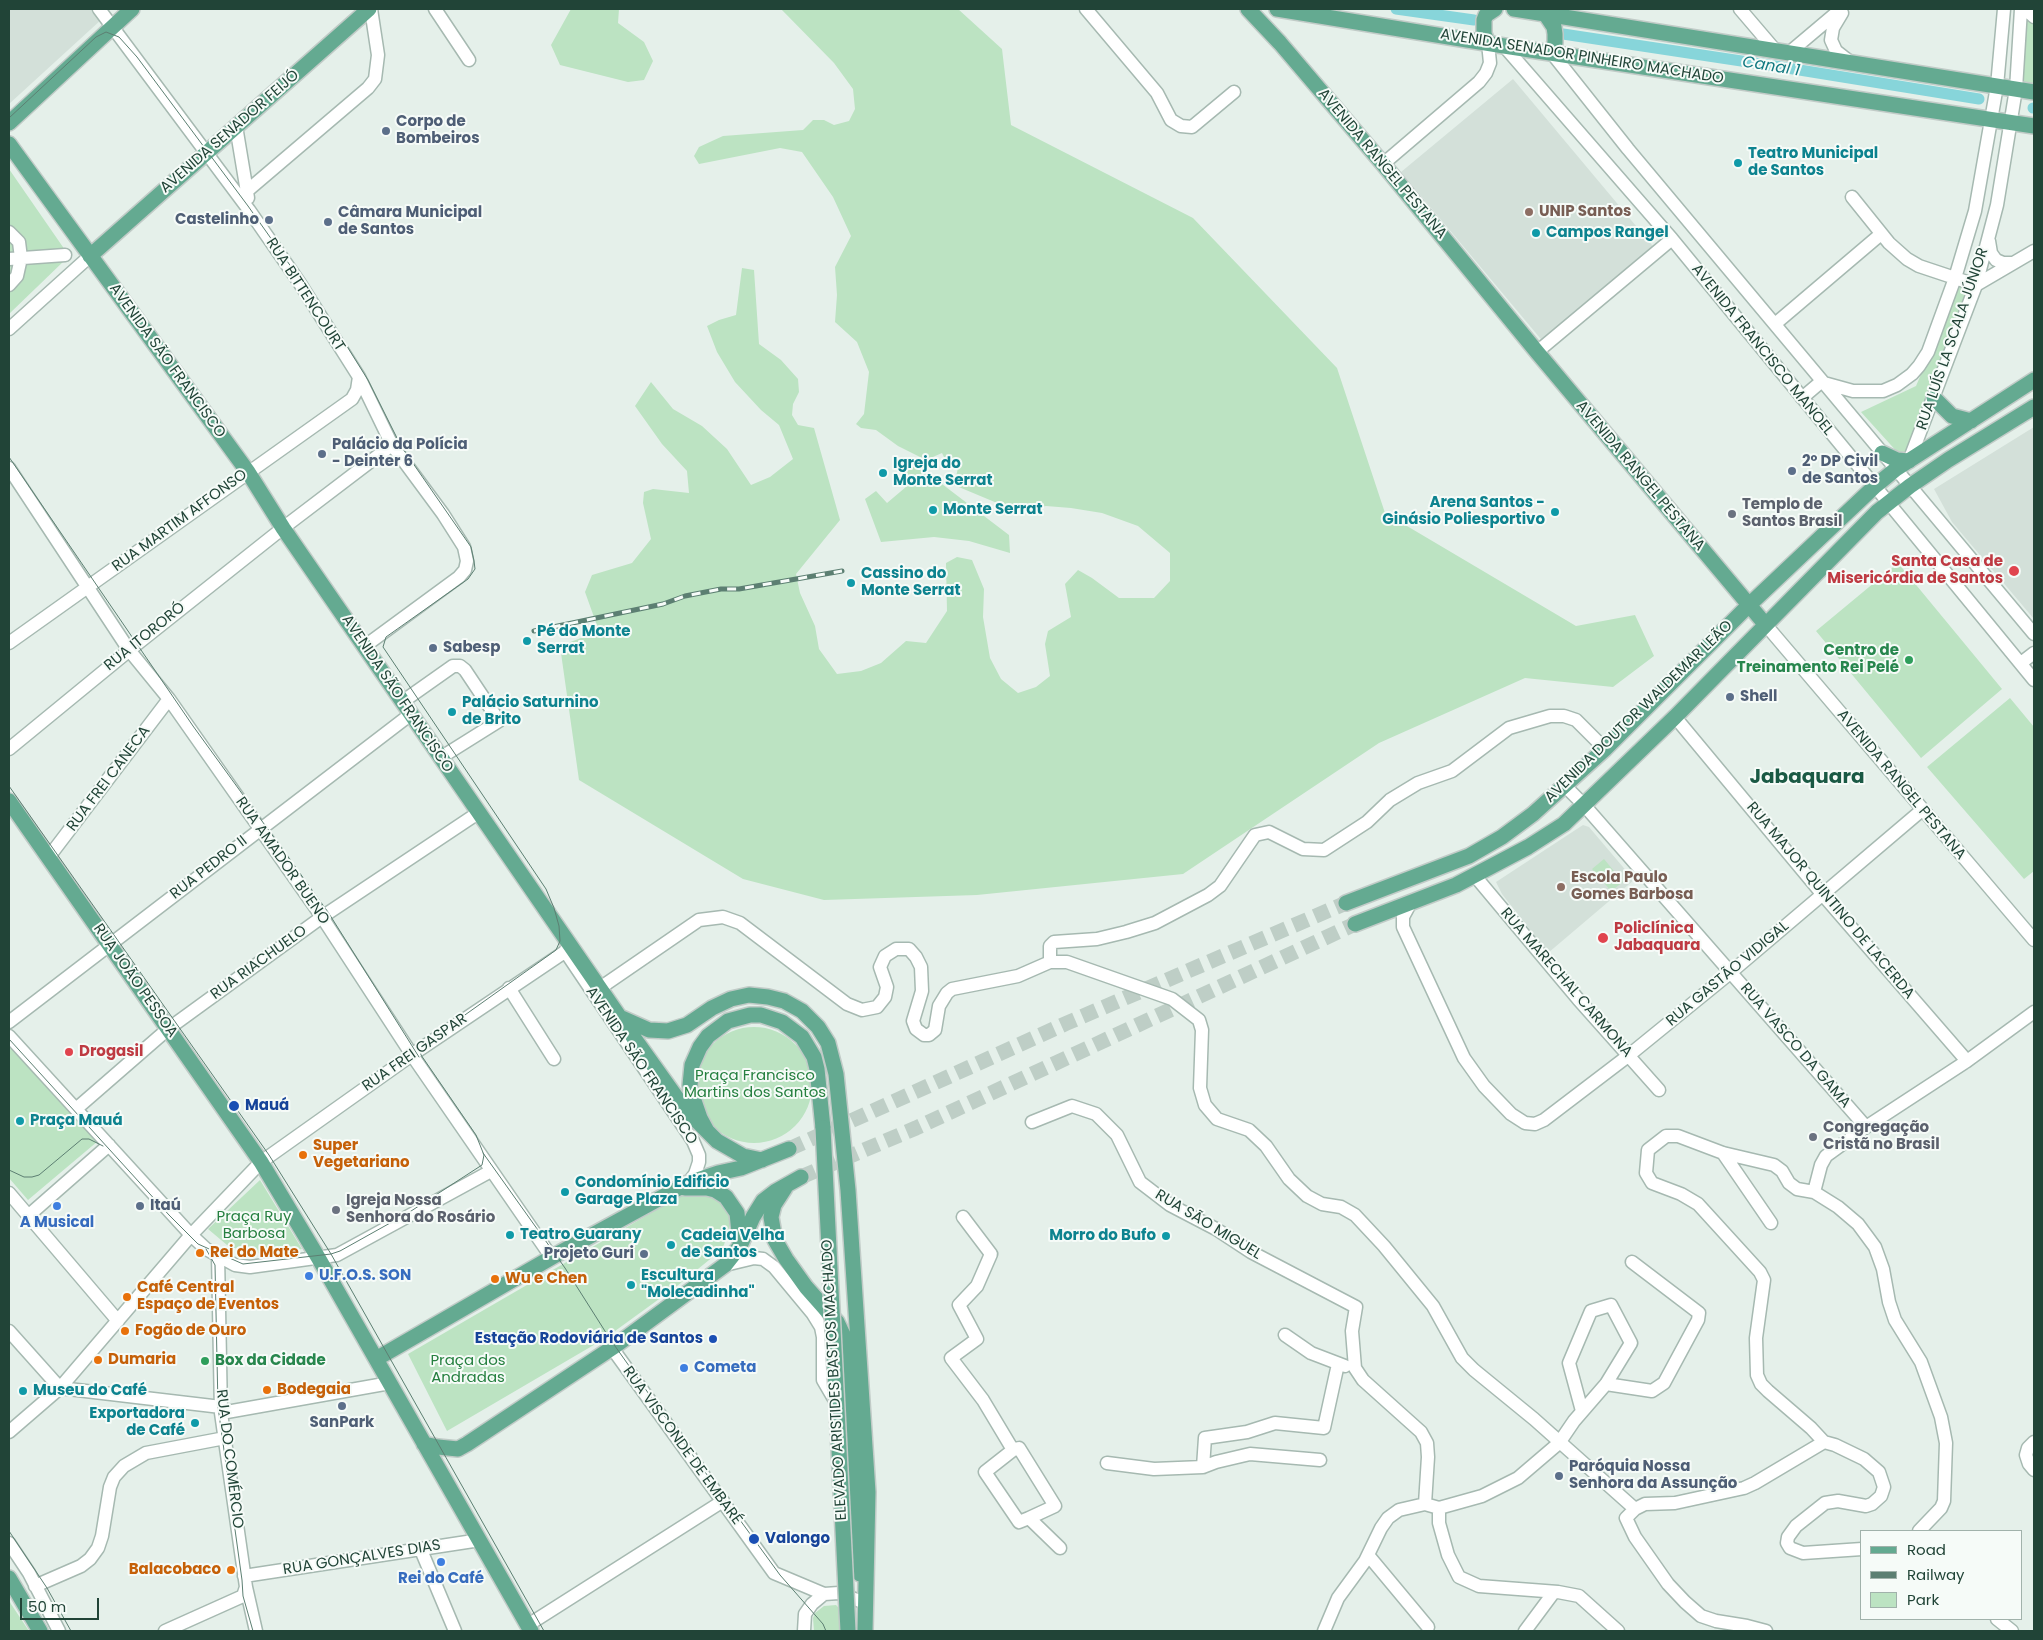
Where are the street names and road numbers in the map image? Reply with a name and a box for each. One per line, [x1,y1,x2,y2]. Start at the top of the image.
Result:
street label: AVENIDA SENADOR PINHEIRO MACHADO [1439,26,1725,88]
street label: AVENIDA SENADOR FEIJÓ [157,67,303,197]
street label: AVENIDA RANGEL PESTANA [1314,85,1450,243]
street label: RUA BITTENCOURT [262,235,348,355]
street label: RUA LUÍS LA SCALA JÚNIOR [1913,246,1993,432]
street label: AVENIDA FRANCISCO MANOEL [1687,261,1837,439]
street label: AVENIDA SÃO FRANCISCO [105,280,229,442]
street label: AVENIDA RANGEL PESTANA [1572,397,1708,555]
street label: RUA MARTIM AFFONSO [109,466,251,576]
street label: RUA ITORORÓ [101,599,189,675]
street label: AVENIDA SÃO FRANCISCO [337,612,457,776]
street label: AVENIDA DOUTOR WALDEMAR LEÃO [1541,617,1737,807]
street label: AVENIDA RANGEL PESTANA [1833,706,1969,864]
street label: RUA FREI CANECA [64,723,154,835]
street label: RUA AMADOR BUENO [231,794,333,928]
street label: RUA MAJOR QUINTINO DE LACERDA [1742,799,1918,1003]
street label: RUA PEDRO II [167,832,251,904]
street label: RUA MARECHAL CARMONA [1496,905,1636,1061]
street label: RUA GASTÃO VIDIGAL [1663,917,1793,1031]
street label: RUA JOÃO PESSOA [89,921,181,1041]
street label: RUA RIACHUELO [207,922,311,1004]
street label: RUA VASCO DA GAMA [1736,980,1854,1112]
street label: AVENIDA SÃO FRANCISCO [581,984,701,1148]
street label: RUA FREI GASPAR [359,1010,471,1096]
street label: RUA SÃO MIGUEL [1152,1186,1264,1264]
street label: ELEVADO ARISTIDES BASTOS MACHADO [819,1239,851,1521]
street label: RUA VISCONDE DE EMBARÉ [619,1363,745,1529]
street label: RUA DO COMÉRCIO [212,1388,246,1530]
street label: RUA GONÇALVES DIAS [282,1537,442,1579]

